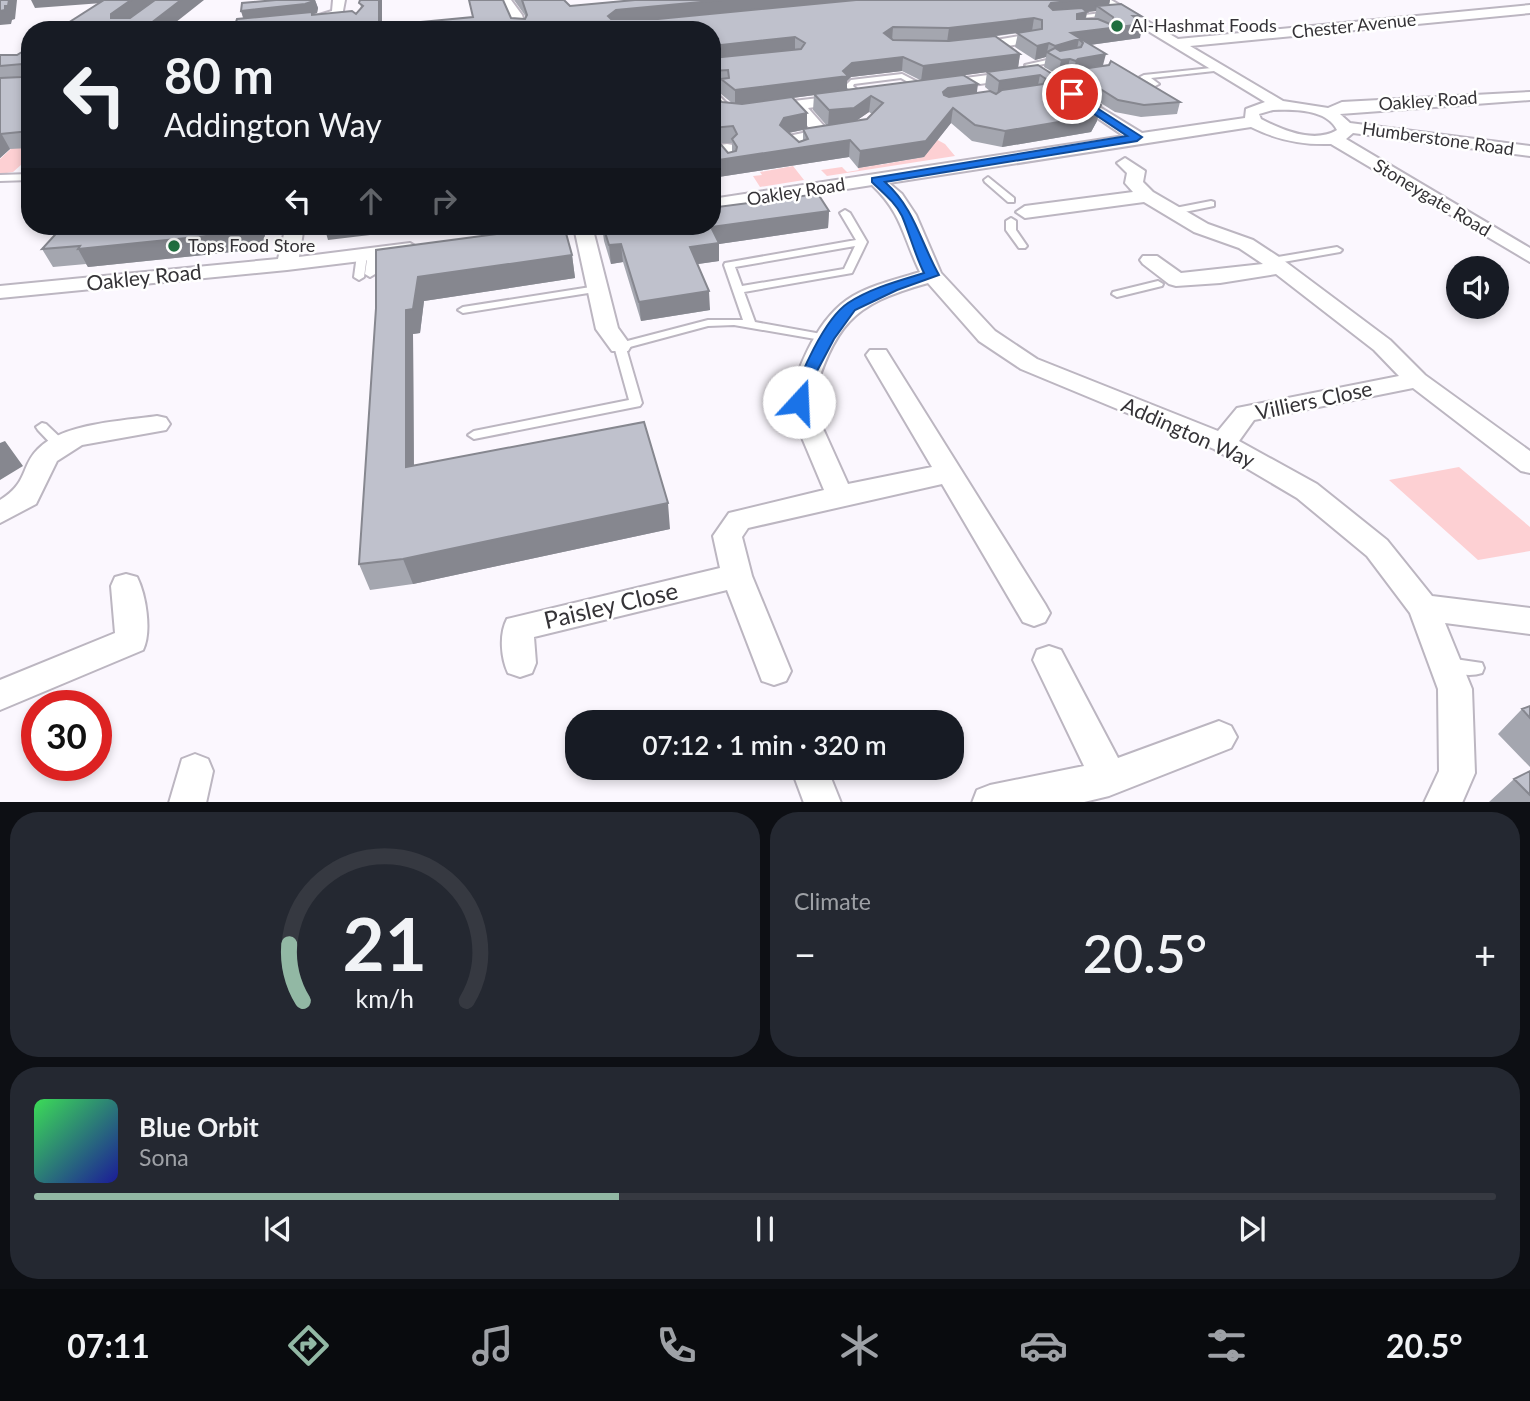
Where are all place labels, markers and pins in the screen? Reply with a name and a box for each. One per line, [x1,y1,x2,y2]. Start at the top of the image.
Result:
place label: Al-Hashmat Foods [1131,14,1277,36]
marker: Al-Hashmat Foods [1109,18,1125,34]
pin [1042,64,1102,124]
place label: Tops Food Store [188,234,315,256]
marker: Tops Food Store [166,238,182,254]

